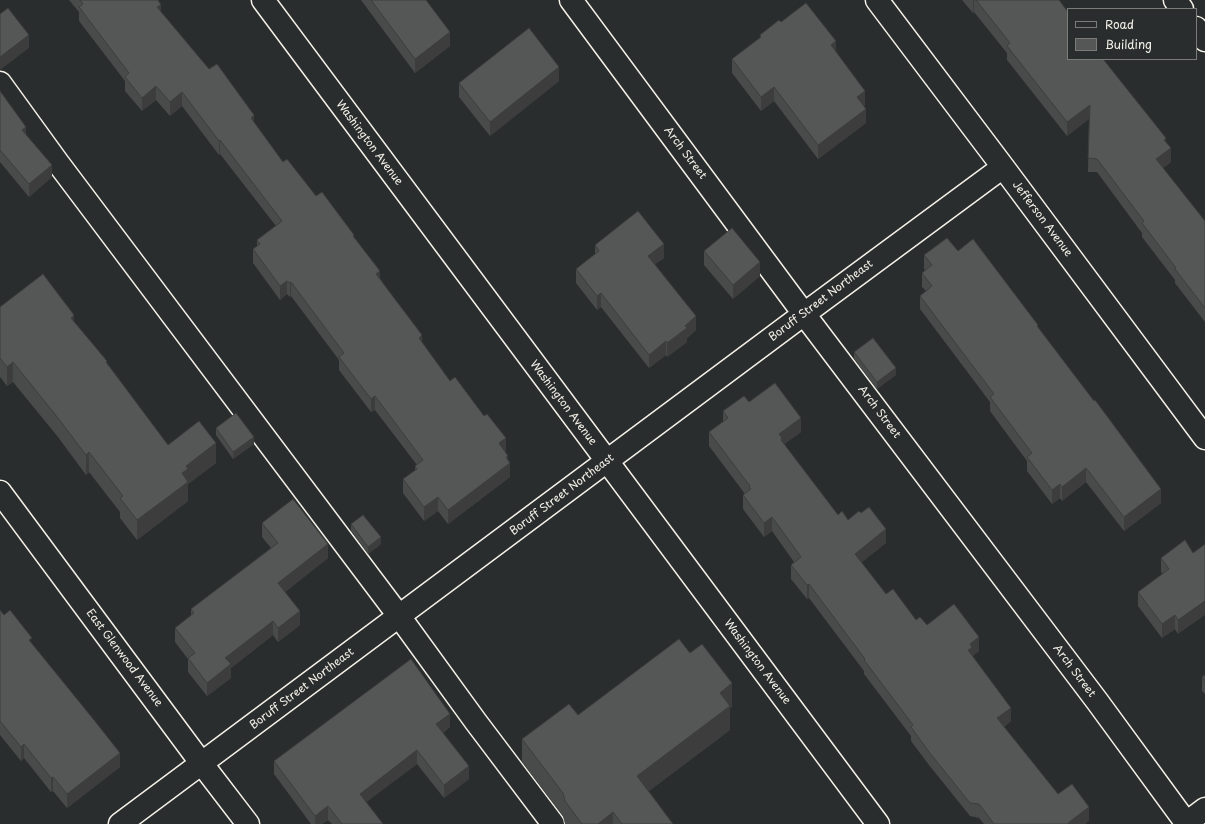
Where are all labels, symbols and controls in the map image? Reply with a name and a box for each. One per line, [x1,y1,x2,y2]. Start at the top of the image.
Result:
legend [1067,8,1197,60]
text: Road [1105,15,1134,33]
text: Building [1105,35,1152,53]
street label: Washington Avenue [333,98,405,188]
street label: Arch Street [661,124,709,182]
street label: Jefferson Avenue [1009,179,1075,259]
street label: Boruff Street Northeast [766,258,876,344]
street label: Washington Avenue [527,358,599,448]
street label: Arch Street [855,383,903,441]
street label: Boruff Street Northeast [507,452,617,538]
street label: East Glenwood Avenue [83,607,165,709]
street label: Washington Avenue [721,617,793,707]
street label: Arch Street [1050,642,1098,700]
street label: Boruff Street Northeast [247,646,357,732]

